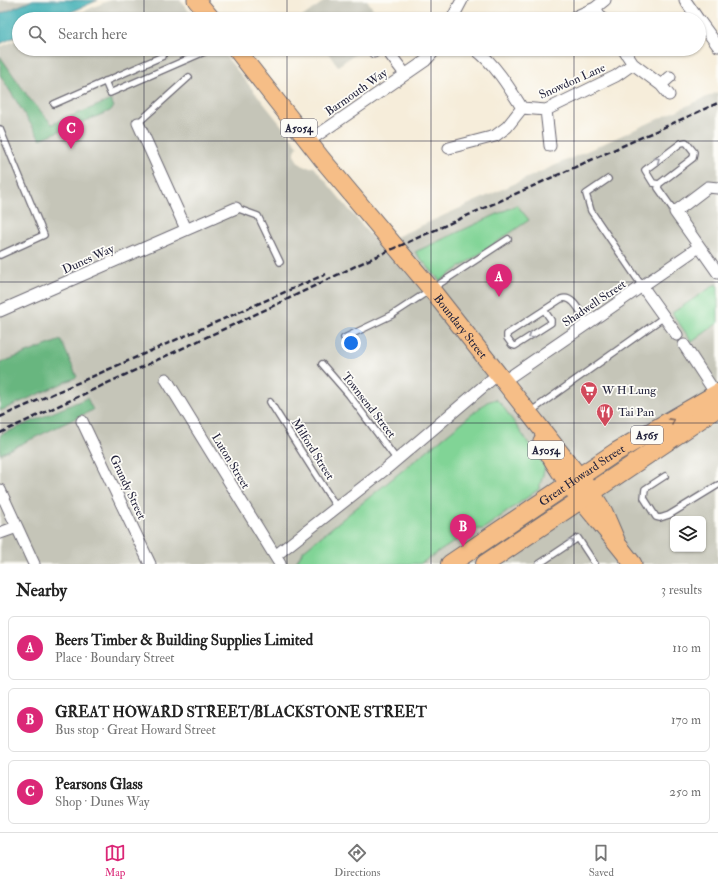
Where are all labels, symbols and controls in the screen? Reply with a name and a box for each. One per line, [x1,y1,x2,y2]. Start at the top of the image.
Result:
search box [12,12,706,56]
icon: search [26,23,48,45]
text: Search here [58,25,127,44]
street label: Snowdon Lane [537,60,608,103]
street label: Barmouth Way [322,65,391,119]
pin: C [58,116,84,149]
road number: A5054 [281,119,317,137]
one-way arrow [653,157,660,164]
street label: Dunes Way [60,241,117,278]
pin: A [486,264,512,297]
street label: Shadwell Street [560,277,629,330]
street label: Boundary Street [430,291,490,362]
one-way arrow [528,331,535,339]
your location [341,333,361,353]
street label: Townsend Street [338,369,399,441]
supermarket icon: W H Lung [579,380,599,405]
place label: W H Lung [601,383,657,398]
restaurant icon: Tai Pan [595,402,615,427]
place label: Tai Pan [618,405,654,420]
street label: Milford Street [288,416,337,483]
one-way arrow [668,418,675,426]
road number: A565 [631,426,663,444]
street label: Luton Street [208,431,253,492]
road number: A5054 [528,441,564,459]
street label: Great Howard Street [536,441,628,510]
street label: Grundy Street [106,453,149,522]
pin: B [450,514,476,547]
map controls [670,516,706,552]
button: layers [670,516,706,552]
one-way arrow [567,540,574,547]
text: Nearby [16,580,67,601]
text: 3 results [661,582,702,598]
text: Beers Timber & Building Supplies Limited [55,631,313,650]
text: A [26,640,34,656]
text: 110 m [672,640,701,656]
text: Place · Boundary Street [55,650,175,666]
text: GREAT HOWARD STREET/BLACKSTONE STREET [55,703,427,722]
text: B [26,712,34,728]
text: 170 m [671,712,701,728]
text: Bus stop · Great Howard Street [55,722,216,738]
text: Pearsons Glass [55,775,143,794]
text: C [25,784,35,800]
text: 250 m [669,784,701,800]
text: Shop · Dunes Way [55,794,150,810]
tab: Map [104,842,126,879]
tab: Directions [334,842,381,879]
tab: Saved [589,842,614,879]

